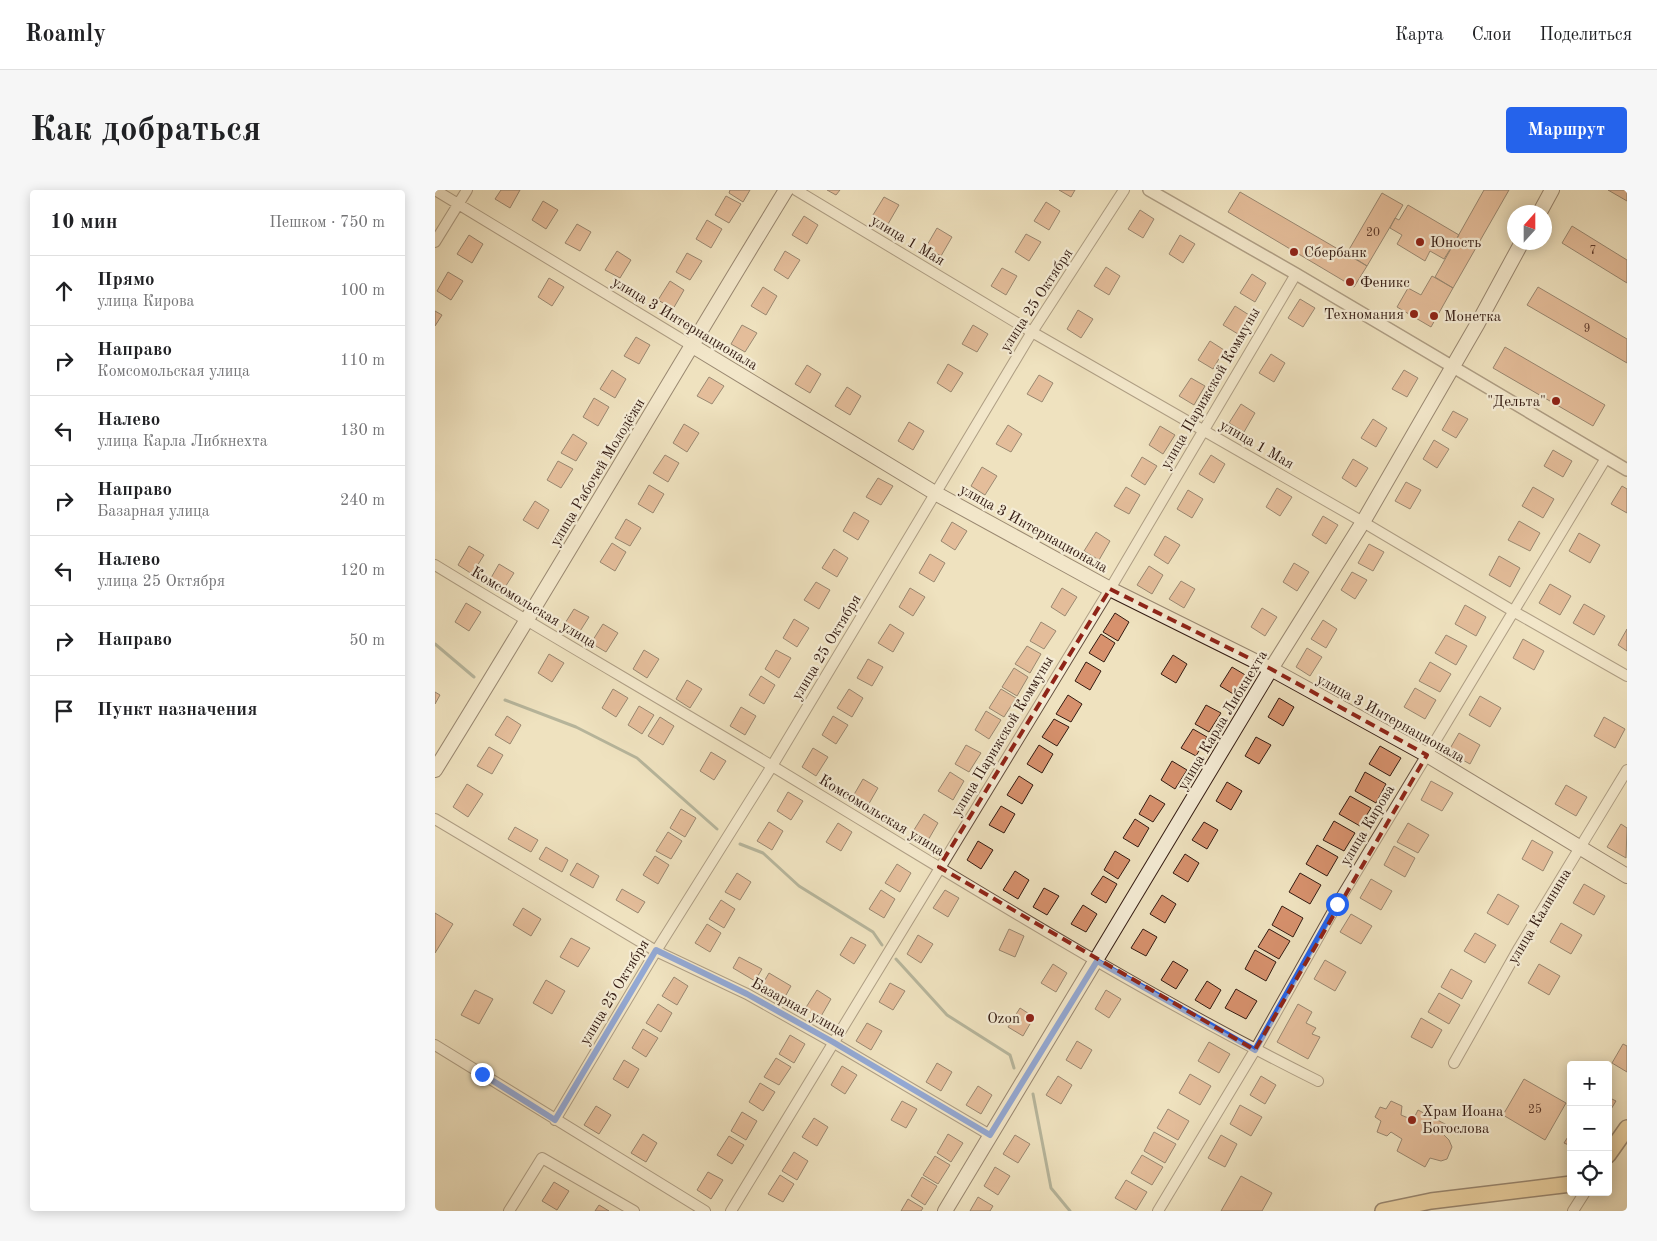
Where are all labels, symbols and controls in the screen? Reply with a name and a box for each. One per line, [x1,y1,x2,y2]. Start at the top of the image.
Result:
text: Roamly [25,23,106,47]
text: Карта [1395,26,1444,44]
text: Слои [1472,26,1511,44]
text: Поделиться [1539,26,1632,44]
button: Маршрут [1506,107,1627,153]
text: Как добраться [30,113,261,148]
north arrow [1507,205,1552,250]
text: 10 мин [50,212,118,233]
street label: улица 1 Мая [868,213,947,269]
text: Пешком · 750 m [269,215,385,231]
house number: 20 [1366,227,1380,239]
marker: Юность [1414,236,1426,248]
place label: Юность [1430,236,1481,251]
house number: 7 [1590,245,1596,257]
street label: улица 25 Октября [998,246,1076,355]
marker: Сбербанк [1288,246,1300,258]
place label: Сбербанк [1304,246,1367,261]
text: Прямо [97,271,155,290]
street label: улица 3 Интернационала [609,275,760,374]
marker: Феникс [1344,276,1356,288]
place label: Феникс [1360,276,1410,291]
icon: ahead [50,277,78,305]
text: 100 m [340,283,385,299]
text: улица Кирова [97,294,194,310]
street label: улица Парижской Коммуны [1159,305,1264,472]
place label: Техномания [1324,308,1404,323]
marker: Техномания [1408,308,1420,320]
marker: Монетка [1428,310,1440,322]
place label: Монетка [1444,310,1502,325]
house number: 9 [1584,323,1590,335]
text: Направо [97,341,172,360]
icon: right [50,347,78,375]
text: 110 m [340,353,385,369]
text: Комсомольская улица [97,364,250,380]
place label: "Дельта" [1487,395,1546,410]
marker: "Дельта" [1550,395,1562,407]
street label: улица Рабочей Молодёжи [548,396,648,549]
text: Налево [97,411,160,430]
icon: left [50,417,78,445]
street label: улица 1 Мая [1216,418,1296,473]
text: 130 m [340,423,385,439]
text: улица Карла Либкнехта [97,434,268,450]
text: Направо [97,481,172,500]
street label: улица 3 Интернационала [957,482,1110,577]
icon: right [50,487,78,515]
text: 240 m [340,493,385,509]
text: Базарная улица [97,504,210,520]
text: Налево [97,551,160,570]
icon: left [50,557,78,585]
text: 120 m [340,563,385,579]
street label: Комсомольская улица [468,565,599,652]
text: улица 25 Октября [97,574,225,590]
street label: улица 25 Октября [790,592,865,703]
icon: right [50,627,78,655]
text: Направо [97,631,172,650]
text: 50 m [349,633,385,649]
street label: улица Карла Либкнехта [1176,648,1271,793]
street label: улица Парижской Коммуны [949,654,1057,819]
street label: улица 3 Интернационала [1314,672,1467,767]
icon: arrive [50,697,78,725]
text: Пункт назначения [97,701,257,720]
street label: Комсомольская улица [816,773,947,860]
street label: улица Кирова [1338,782,1399,869]
street label: улица Калинина [1506,866,1575,967]
route start [1326,893,1349,916]
street label: улица 25 Октября [578,937,653,1048]
street label: Базарная улица [748,976,849,1041]
place label: Ozon [987,1012,1020,1027]
marker: Ozon [1024,1012,1036,1024]
map controls [1567,1061,1612,1196]
button: + [1567,1061,1612,1106]
route end [471,1063,494,1086]
house number: 25 [1528,1103,1542,1116]
place label: Храм Иоана Богослова [1422,1105,1504,1137]
button: − [1567,1106,1612,1151]
marker: Храм Иоана Богослова [1406,1114,1418,1126]
button: locate [1567,1151,1612,1196]

